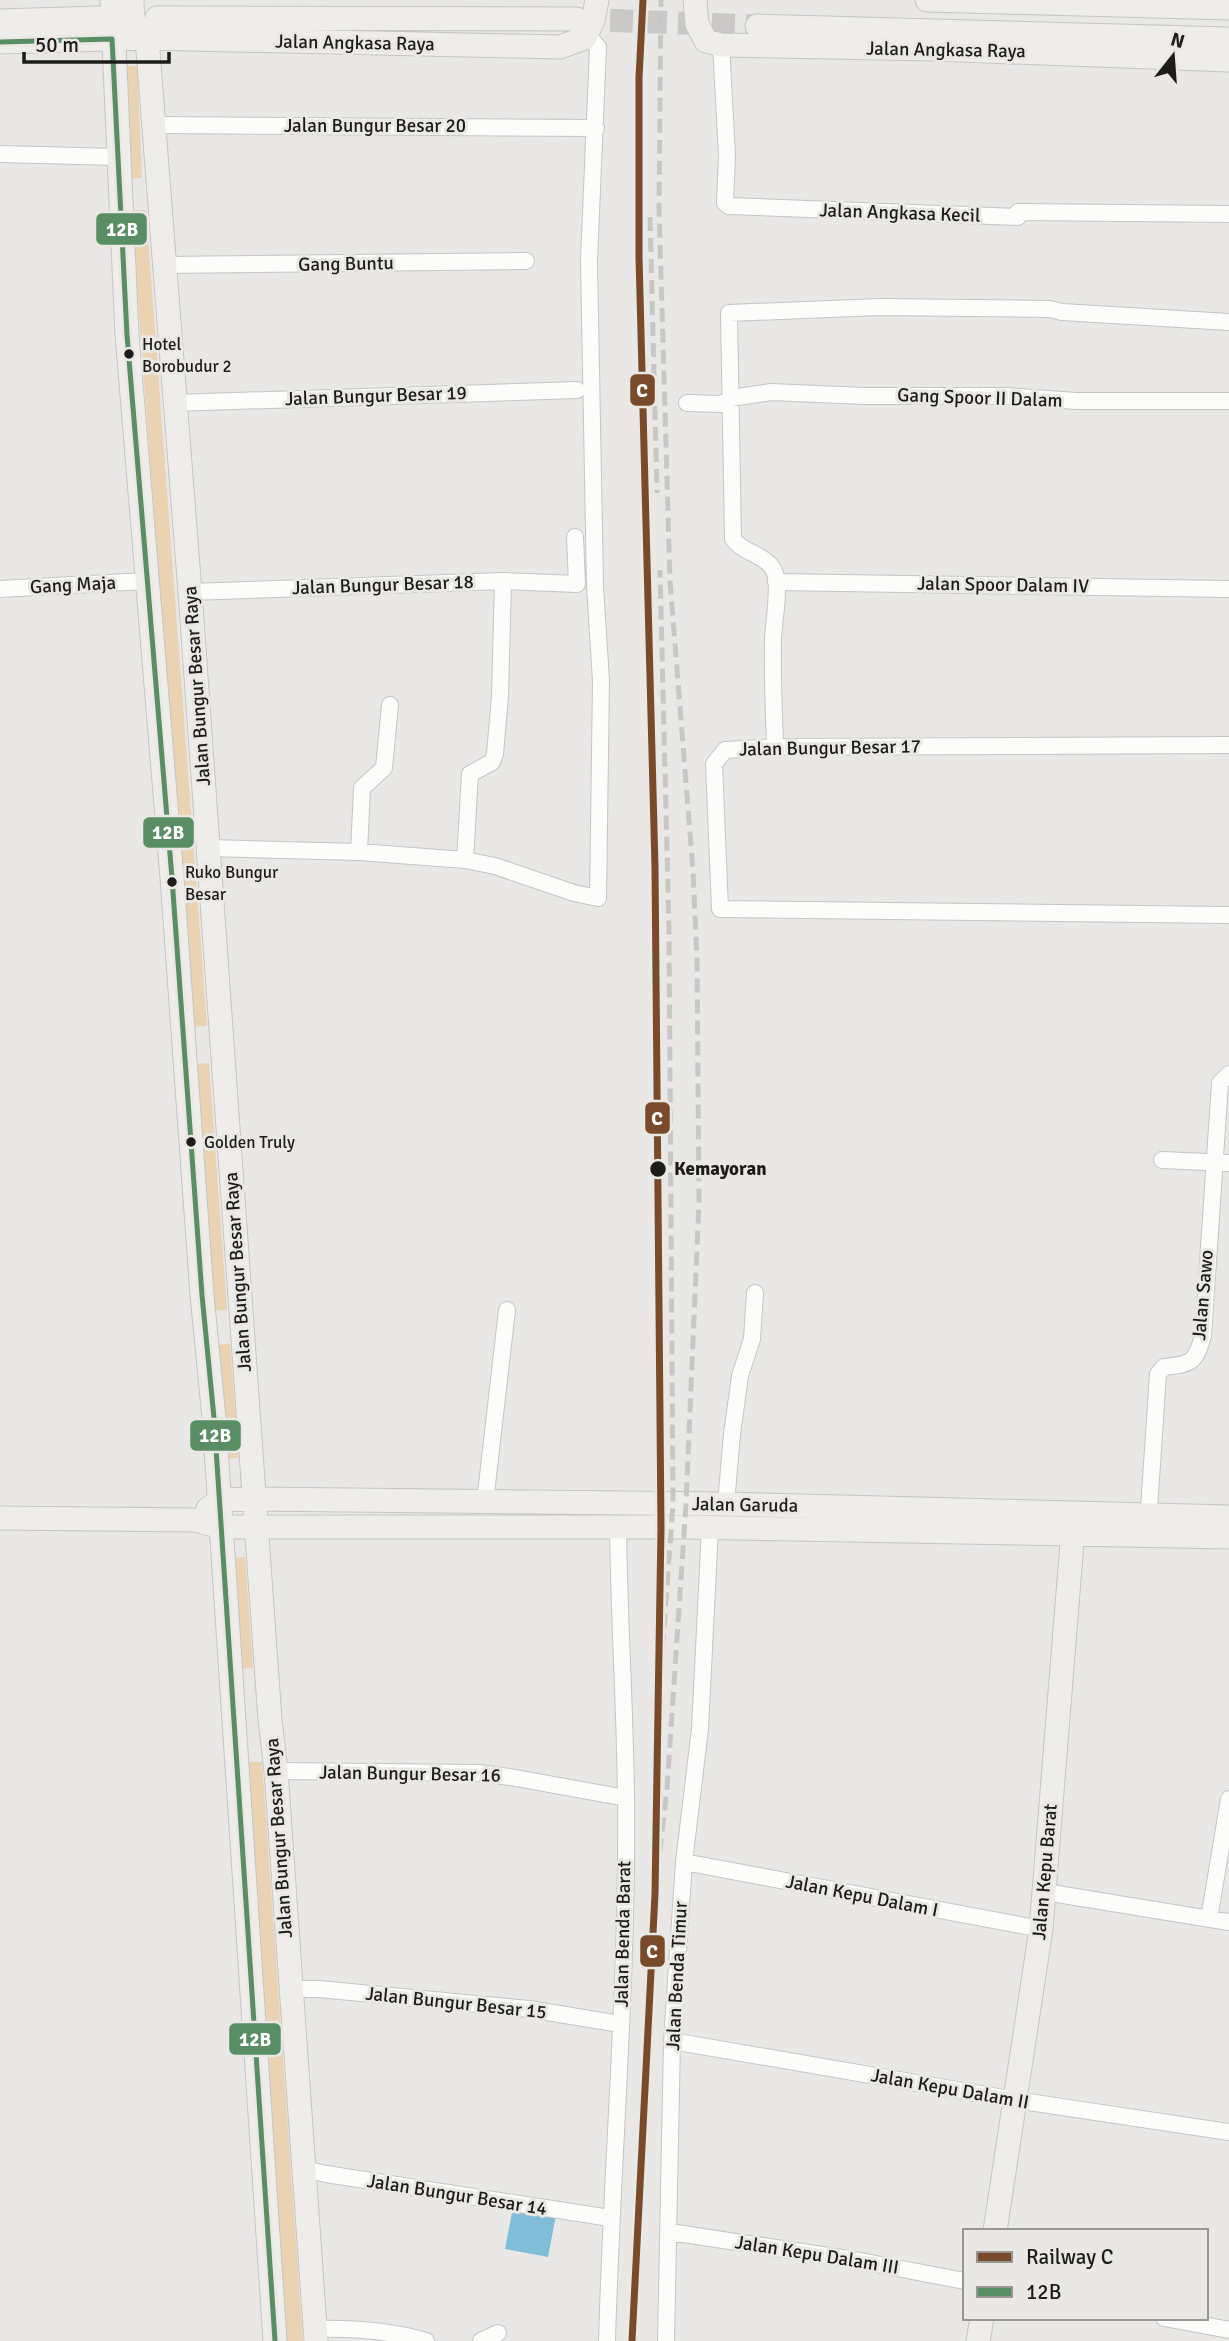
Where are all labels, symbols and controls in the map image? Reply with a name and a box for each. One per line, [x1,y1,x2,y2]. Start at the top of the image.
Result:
scale bar [24,21,170,65]
north arrow [1138,21,1208,91]
text: N [1168,27,1188,54]
street label: Jalan Angkasa Raya [275,30,435,56]
text: 50 m [35,32,79,58]
street label: Jalan Angkasa Raya [866,37,1026,63]
street label: Jalan Bungur Besar 20 [284,114,466,138]
street label: Jalan Angkasa Kecil [819,198,981,228]
line badge: 12B [95,212,148,246]
text: 12B [106,218,138,242]
street label: Gang Buntu [298,251,394,277]
place label: Hotel Borobudur 2 [142,334,232,377]
marker: Hotel Borobudur 2 [122,347,136,361]
line badge: C [629,373,656,407]
text: C [636,379,648,403]
street label: Jalan Bungur Besar 19 [285,381,467,411]
street label: Gang Spoor II Dalam [897,383,1063,413]
street label: Jalan Bungur Besar 18 [292,570,474,600]
street label: Gang Maja [29,571,117,599]
street label: Jalan Spoor Dalam IV [917,572,1089,598]
street label: Jalan Bungur Besar Raya [178,585,216,787]
street label: Jalan Bungur Besar 17 [739,734,921,762]
line badge: 12B [142,816,195,849]
text: 12B [152,821,184,845]
place label: Ruko Bungur Besar [185,862,279,905]
marker: Ruko Bungur Besar [165,875,179,889]
line badge: C [644,1101,671,1135]
text: C [651,1107,663,1131]
place label: Golden Truly [204,1132,295,1153]
marker: Golden Truly [184,1135,198,1149]
place label: Kemayoran [674,1157,767,1181]
marker: Kemayoran [648,1159,668,1179]
street label: Jalan Bungur Besar Raya [219,1171,257,1373]
street label: Jalan Sawo [1187,1249,1219,1341]
line badge: 12B [189,1419,242,1452]
text: 12B [199,1424,231,1448]
street label: Jalan Garuda [692,1492,798,1518]
street label: Jalan Bungur Besar Raya [260,1737,298,1939]
street label: Jalan Bungur Besar 16 [319,1760,501,1788]
street label: Jalan Kepu Barat [1027,1803,1063,1941]
street label: Jalan Benda Barat [610,1860,636,2008]
street label: Jalan Kepu Dalam I [784,1869,940,1923]
street label: Jalan Benda Timur [661,1901,693,2051]
line badge: C [639,1934,666,1968]
text: C [646,1940,658,1964]
street label: Jalan Bungur Besar 15 [364,1982,548,2024]
line badge: 12B [228,2022,282,2056]
text: 12B [239,2028,271,2052]
street label: Jalan Kepu Dalam II [869,2063,1031,2115]
street label: Jalan Bungur Besar 14 [365,2169,549,2221]
legend [963,2229,1208,2320]
street label: Jalan Kepu Dalam III [733,2230,901,2280]
text: Railway C [1026,2244,1113,2270]
text: 12B [1026,2279,1061,2305]

